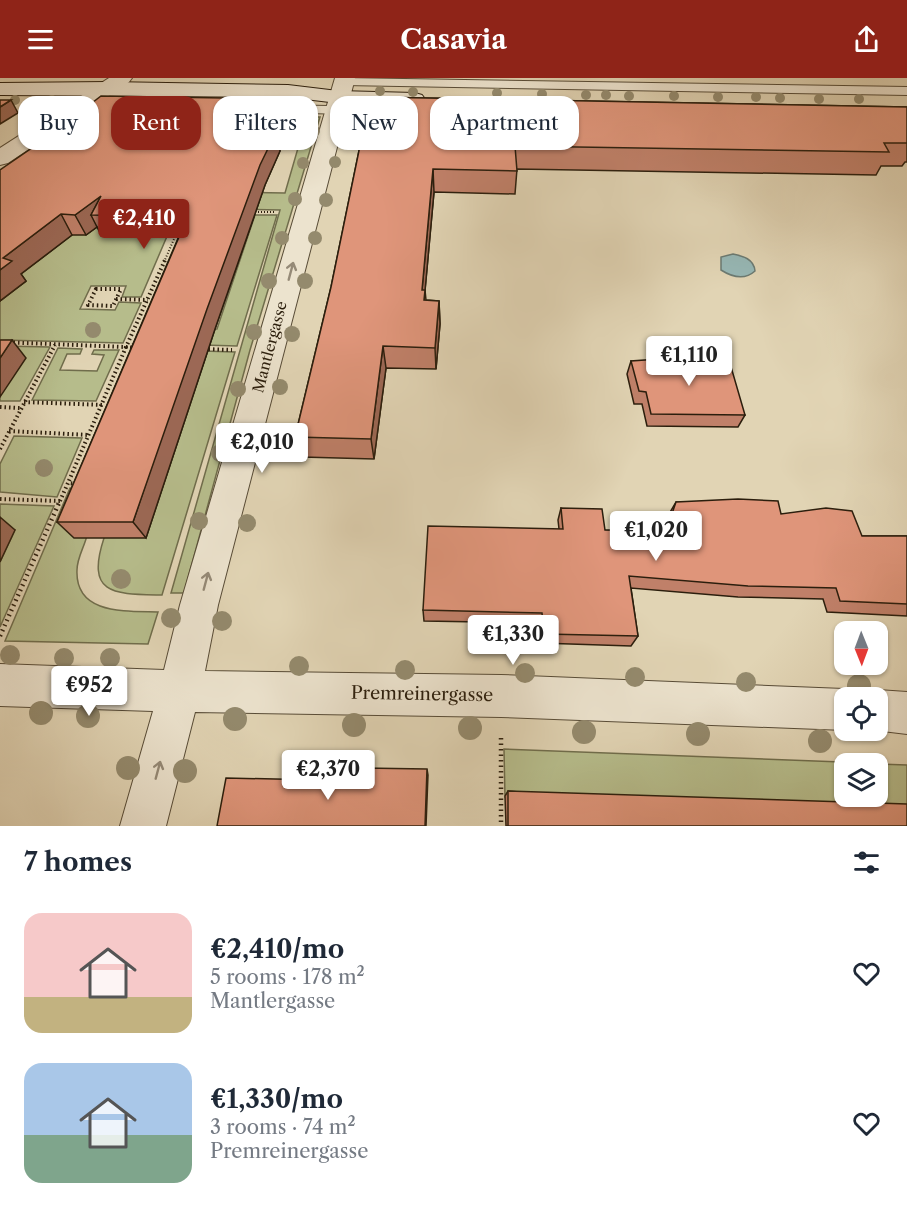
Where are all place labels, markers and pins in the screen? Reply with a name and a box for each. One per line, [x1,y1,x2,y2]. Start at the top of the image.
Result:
pin: €2,410 [95,199,193,250]
pin: €1,110 [640,336,738,387]
pin: €2,010 [213,423,311,474]
pin: €1,020 [607,511,705,562]
pin: €1,330 [464,615,562,666]
pin: €952 [53,666,125,717]
pin: €2,370 [279,750,377,801]

